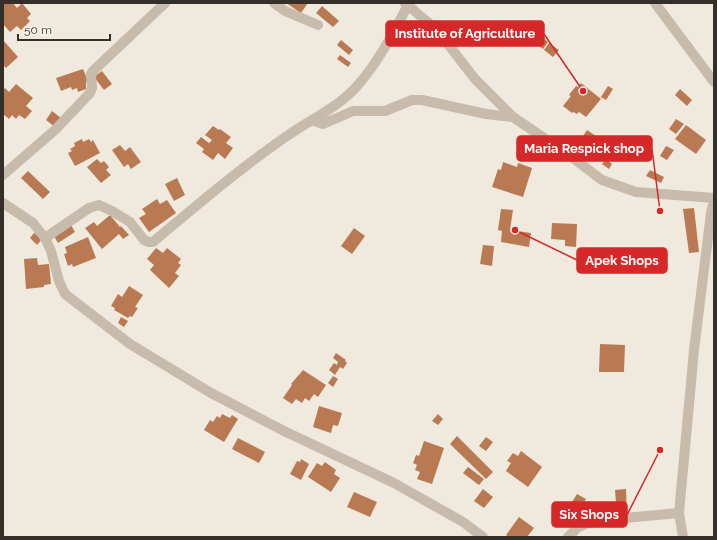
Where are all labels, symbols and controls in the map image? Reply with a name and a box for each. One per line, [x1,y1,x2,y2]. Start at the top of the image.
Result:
scale bar [18,16,110,42]
callout: Institute of Agriculture [386,21,544,46]
text: 50 m [24,23,52,37]
text: Institute of Agriculture [395,26,535,41]
callout: Maria Respick shop [517,136,652,161]
text: Maria Respick shop [524,141,644,156]
callout: Apek Shops [577,248,667,273]
text: Apek Shops [585,253,659,268]
callout: Six Shops [552,502,627,527]
text: Six Shops [559,507,619,522]

